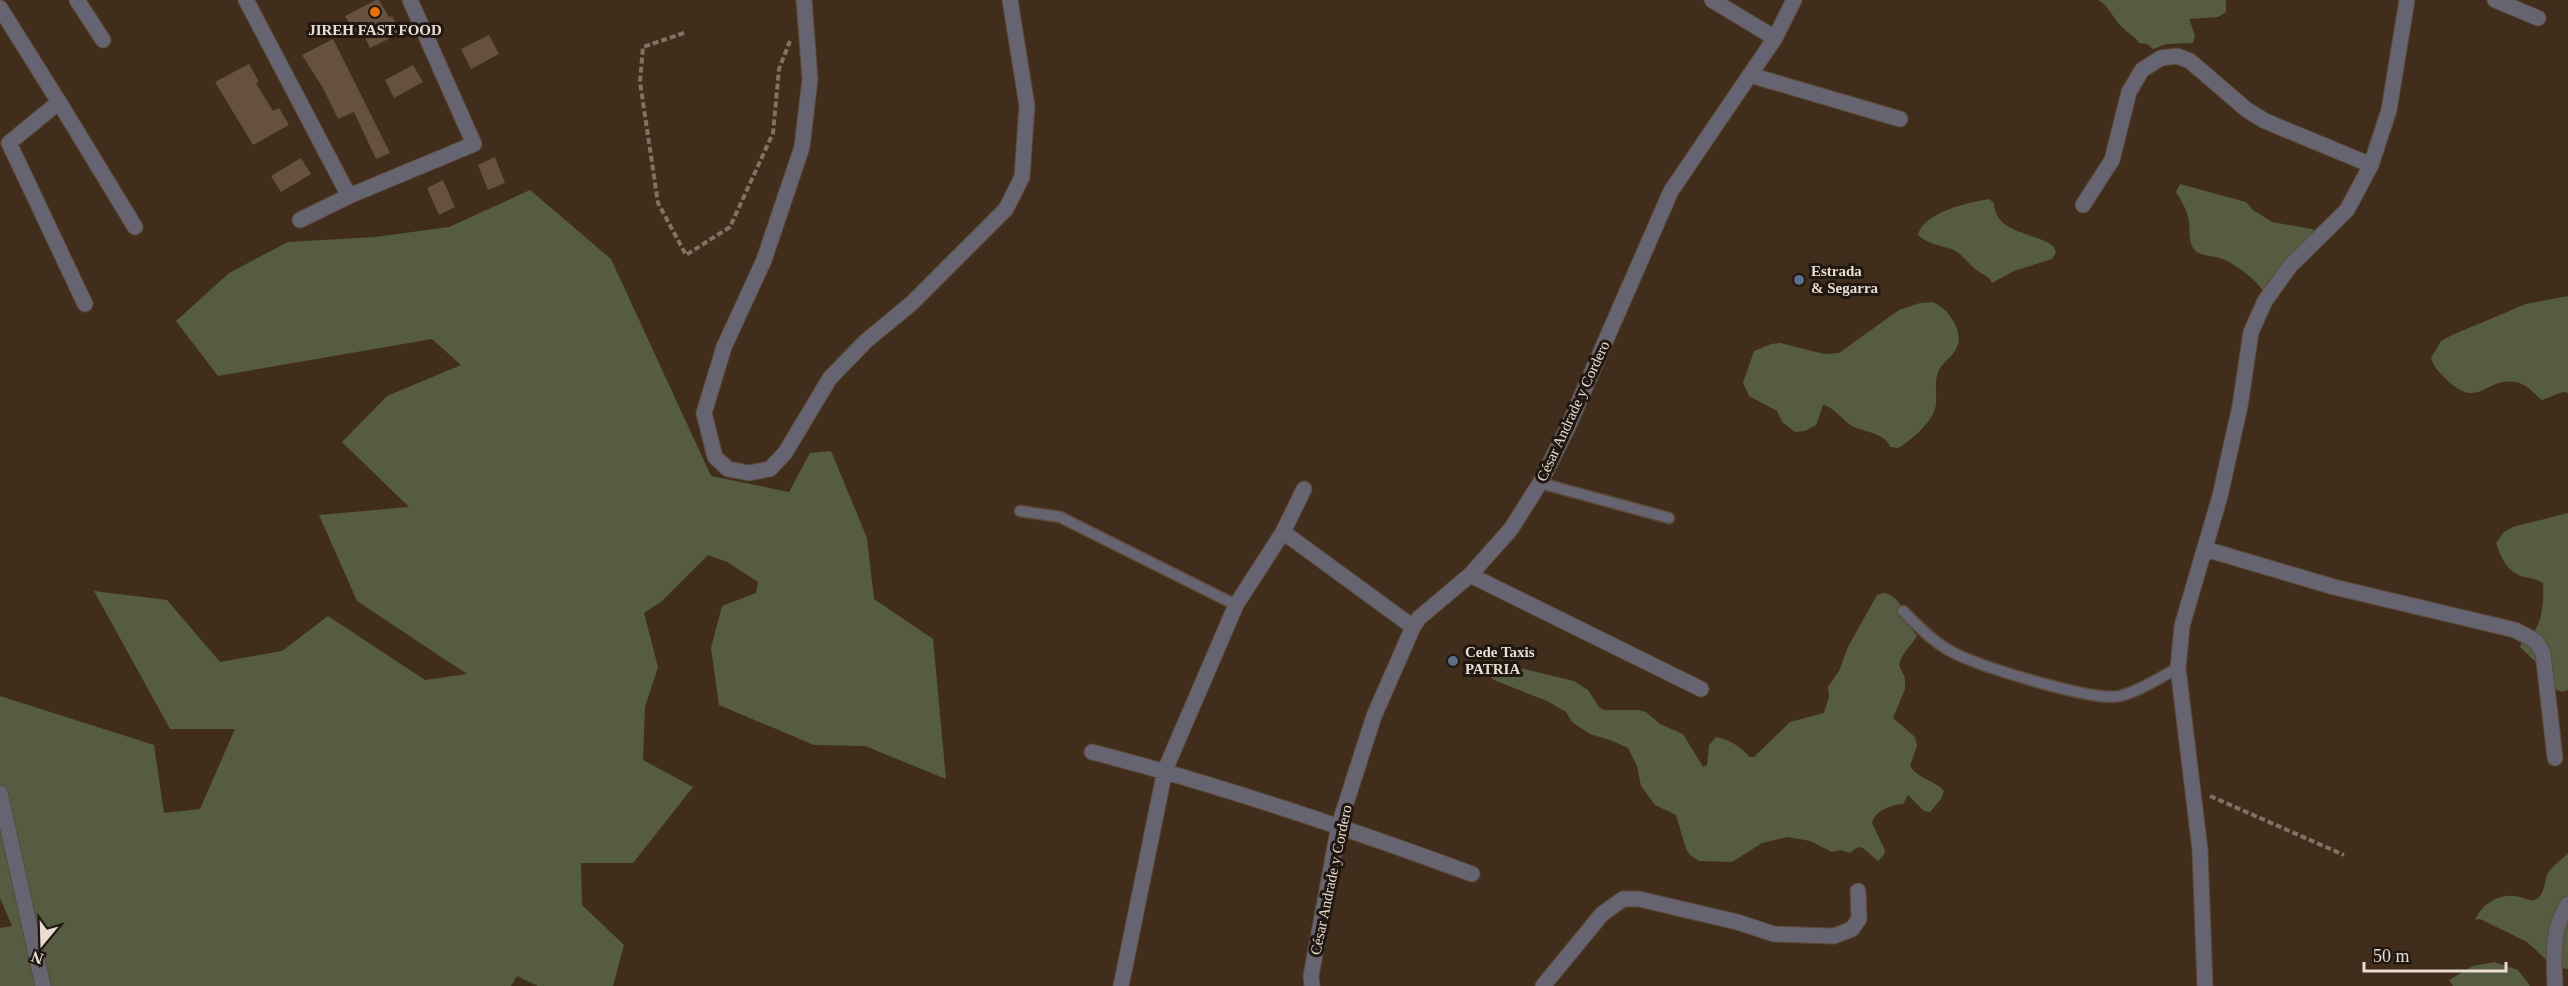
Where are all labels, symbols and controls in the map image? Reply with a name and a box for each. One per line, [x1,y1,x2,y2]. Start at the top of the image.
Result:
marker: JIREH FAST FOOD [368,5,382,19]
place label: JIREH FAST FOOD [308,22,442,38]
place label: Estrada & Segarra [1811,263,1879,296]
marker: Estrada & Segarra [1792,273,1806,287]
street label: César Andrade y Cordero [1533,338,1613,484]
place label: Cede Taxis PATRIA [1465,644,1535,677]
marker: Cede Taxis PATRIA [1446,654,1460,668]
street label: César Andrade y Cordero [1307,804,1355,956]
north arrow [12,914,72,974]
scale bar [2364,935,2506,973]
text: 50 m [2373,946,2410,966]
text: N [29,948,46,968]

